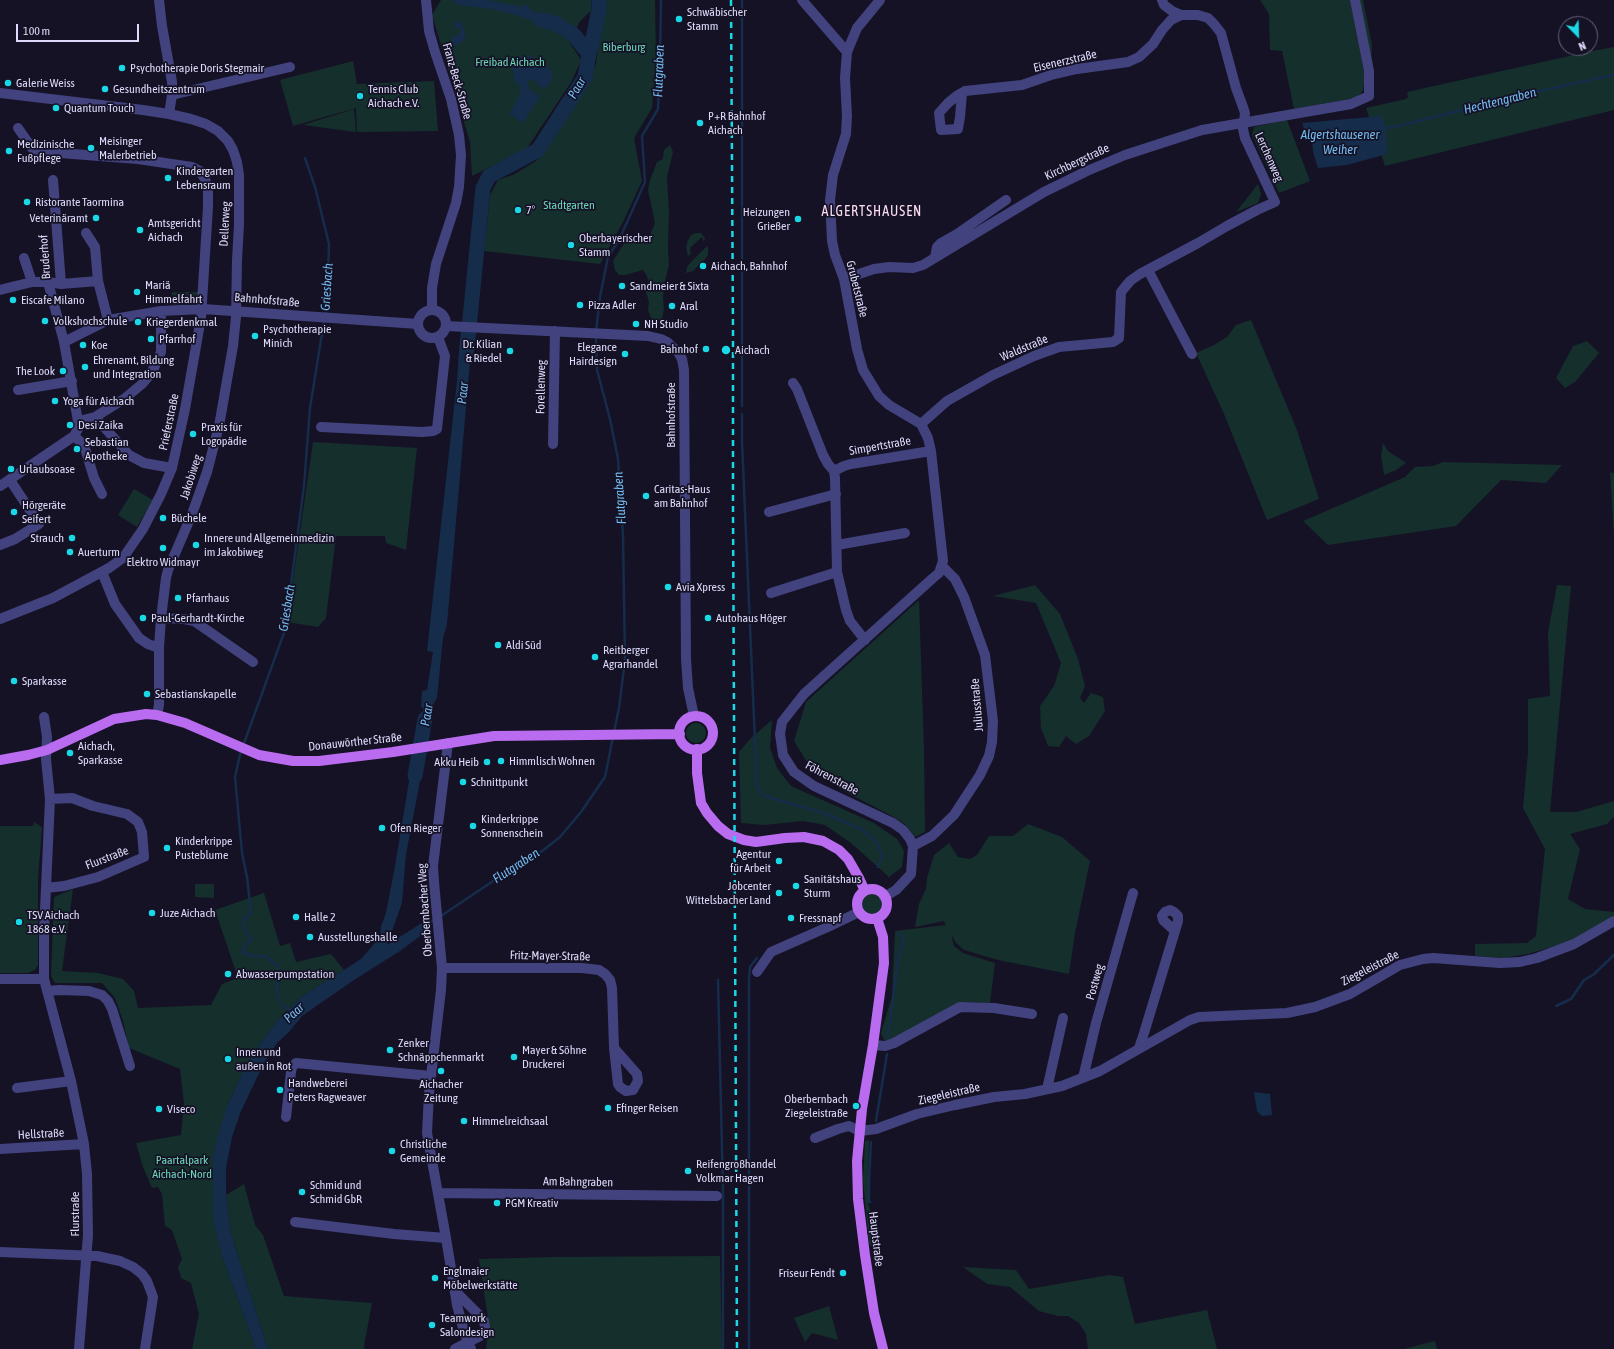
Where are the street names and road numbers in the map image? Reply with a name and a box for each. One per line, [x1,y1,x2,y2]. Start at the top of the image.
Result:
street label: Franz-Beck-Straße [439,41,475,121]
street label: Eisenerzstraße [1032,47,1098,75]
street label: Lerchenweg [1252,130,1286,184]
street label: Kirchbergstraße [1042,141,1112,183]
street label: Dellerweg [217,201,233,247]
street label: Bruderhof [36,234,54,280]
street label: Grubetstraße [843,259,871,319]
street label: Bahnhofstraße [234,290,300,310]
street label: Waldstraße [998,332,1050,364]
street label: Forellenweg [533,360,549,414]
street label: Bahnhofstraße [664,382,678,448]
street label: Prieferstraße [156,392,182,452]
street label: Simpertstraße [848,434,912,458]
street label: Jakobiweg [177,453,205,501]
street label: Juliusstraße [968,678,986,732]
street label: Donauwörther Straße [307,730,403,754]
street label: Föhrenstraße [803,758,861,798]
street label: Flurstraße [83,843,131,873]
street label: Oberbernbacher Weg [415,863,435,957]
street label: Ziegeleistraße [1339,947,1401,989]
street label: Fritz-Mayer-Straße [510,948,590,964]
street label: Postweg [1083,962,1107,1002]
street label: Ziegeleistraße [917,1080,981,1108]
street label: Hellstraße [17,1126,65,1142]
street label: Am Bahngraben [543,1174,613,1190]
street label: Flurstraße [68,1191,82,1237]
street label: Hauptstraße [865,1211,887,1267]

